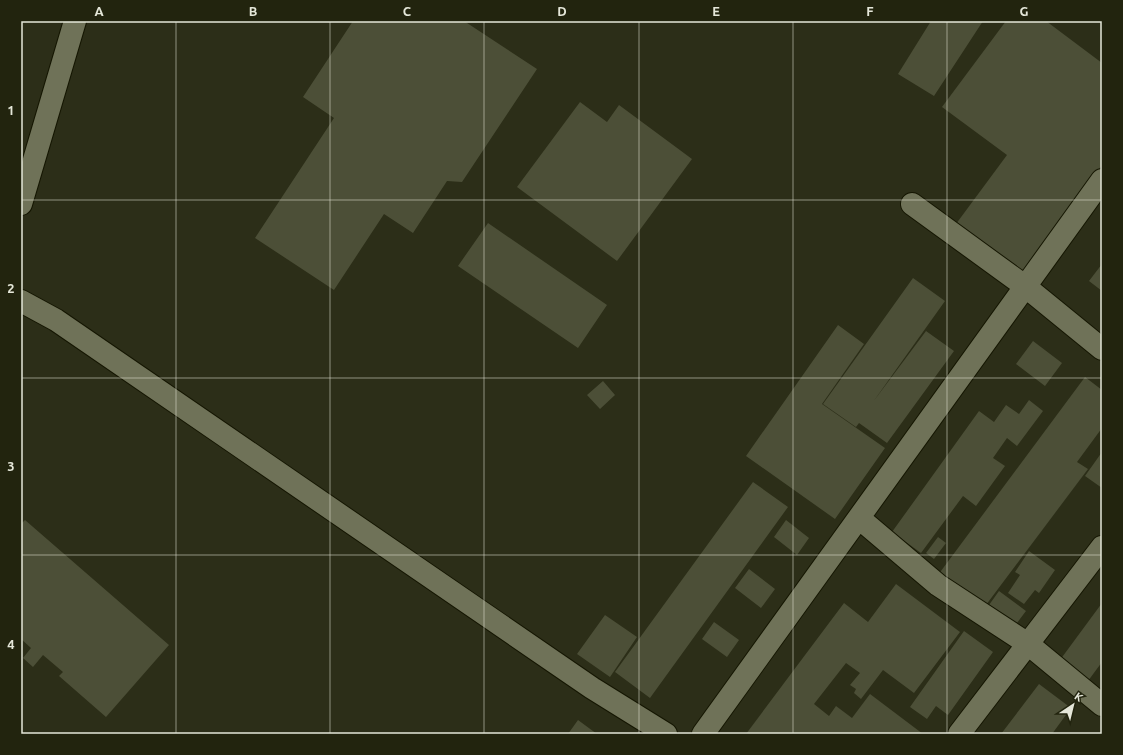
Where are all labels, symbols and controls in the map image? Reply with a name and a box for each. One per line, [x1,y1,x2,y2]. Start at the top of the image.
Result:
text: A [94,4,104,18]
text: B [249,4,258,18]
text: C [403,4,412,18]
text: D [557,4,567,18]
text: E [712,4,720,18]
text: F [866,4,874,18]
text: G [1020,4,1029,18]
text: 1 [7,103,15,117]
text: 2 [7,281,15,295]
text: 3 [7,459,15,473]
text: 4 [7,637,15,651]
north arrow [1053,685,1093,725]
text: K [1072,690,1086,704]

